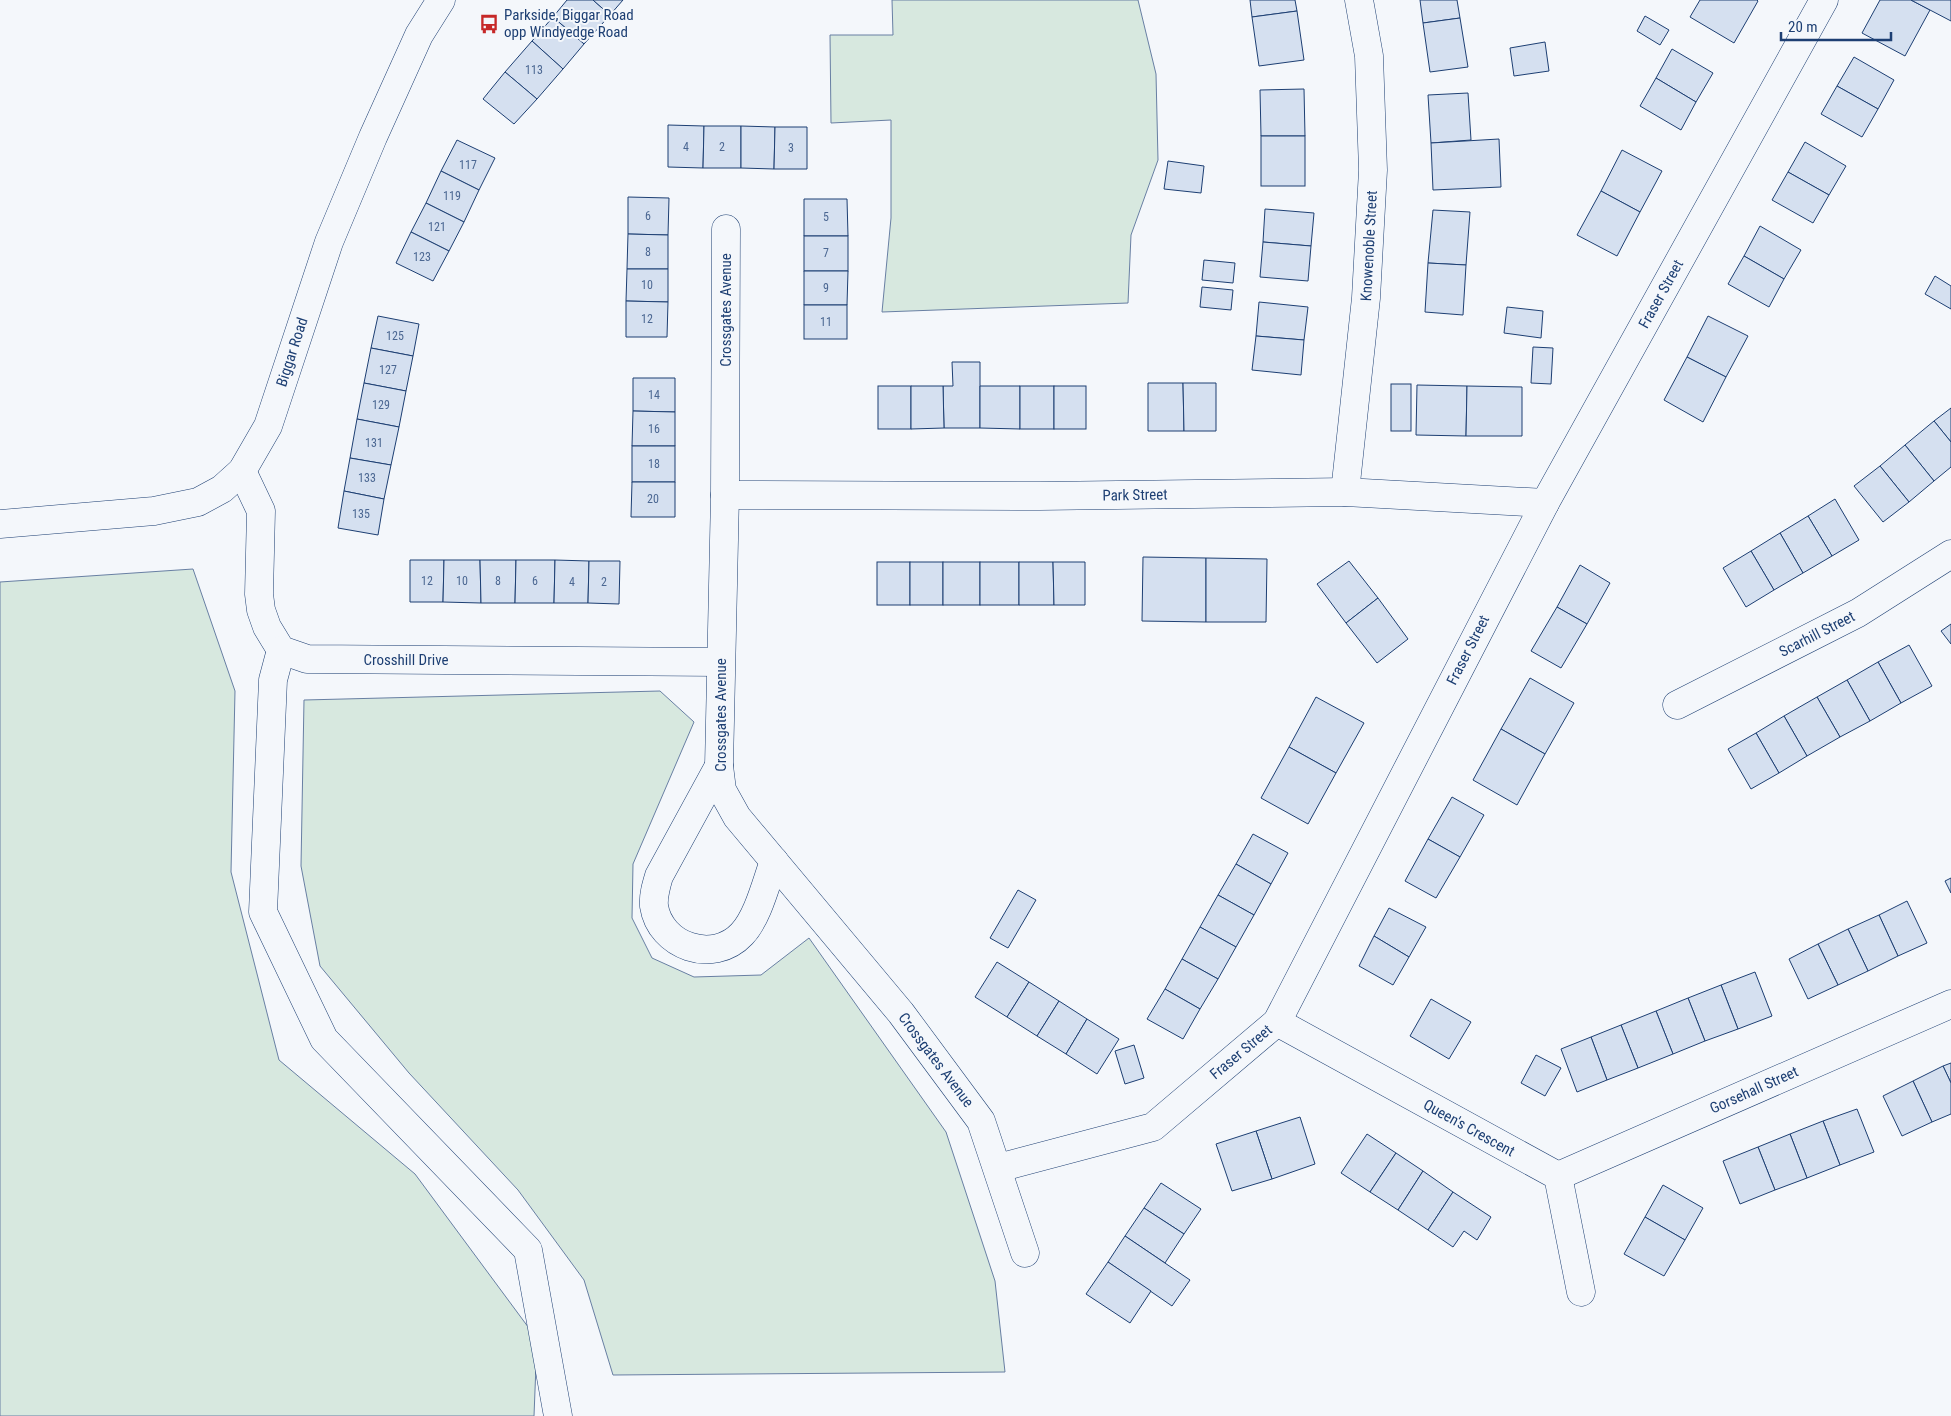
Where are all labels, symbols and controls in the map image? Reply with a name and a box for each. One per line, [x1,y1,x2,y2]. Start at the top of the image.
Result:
place label: Parkside, Biggar Road opp Windyedge Road [504,6,634,41]
scale bar [1781,10,1891,42]
bus stop icon: Parkside, Biggar Road opp Windyedge Road [478,13,500,35]
text: 20 m [1788,18,1818,36]
house number: 113 [525,63,543,77]
house number: 4 [683,140,689,154]
house number: 2 [719,140,725,154]
house number: 3 [788,141,794,155]
house number: 117 [459,158,477,172]
house number: 119 [443,189,461,203]
street label: Knowenoble Street [1357,190,1381,302]
house number: 6 [645,209,651,223]
house number: 5 [823,210,829,224]
house number: 121 [428,220,446,234]
house number: 8 [645,245,651,259]
house number: 7 [823,246,829,260]
house number: 123 [413,250,431,264]
street label: Crossgates Avenue [717,253,735,367]
street label: Fraser Street [1635,257,1687,331]
house number: 10 [641,278,653,292]
house number: 9 [823,281,829,295]
house number: 12 [641,312,653,326]
street label: Biggar Road [272,315,312,389]
house number: 11 [820,315,832,329]
house number: 125 [386,329,404,343]
house number: 127 [379,363,397,377]
house number: 14 [648,388,660,402]
house number: 129 [372,398,390,412]
house number: 16 [648,422,660,436]
house number: 131 [365,436,383,450]
house number: 18 [648,457,660,471]
house number: 133 [358,471,376,485]
street label: Park Street [1102,485,1168,505]
house number: 20 [647,492,659,506]
house number: 135 [352,507,370,521]
house number: 12 [421,574,433,588]
house number: 10 [456,574,468,588]
house number: 8 [495,574,501,588]
house number: 6 [532,574,538,588]
house number: 4 [569,575,575,589]
house number: 2 [601,575,607,589]
street label: Scarhill Street [1776,607,1858,661]
street label: Fraser Street [1443,612,1493,688]
street label: Crosshill Drive [363,651,449,669]
street label: Crossgates Avenue [712,658,730,772]
street label: Crossgates Avenue [895,1009,977,1111]
street label: Fraser Street [1206,1021,1276,1083]
street label: Gorsehall Street [1707,1063,1801,1117]
street label: Queen's Crescent [1420,1095,1518,1161]

